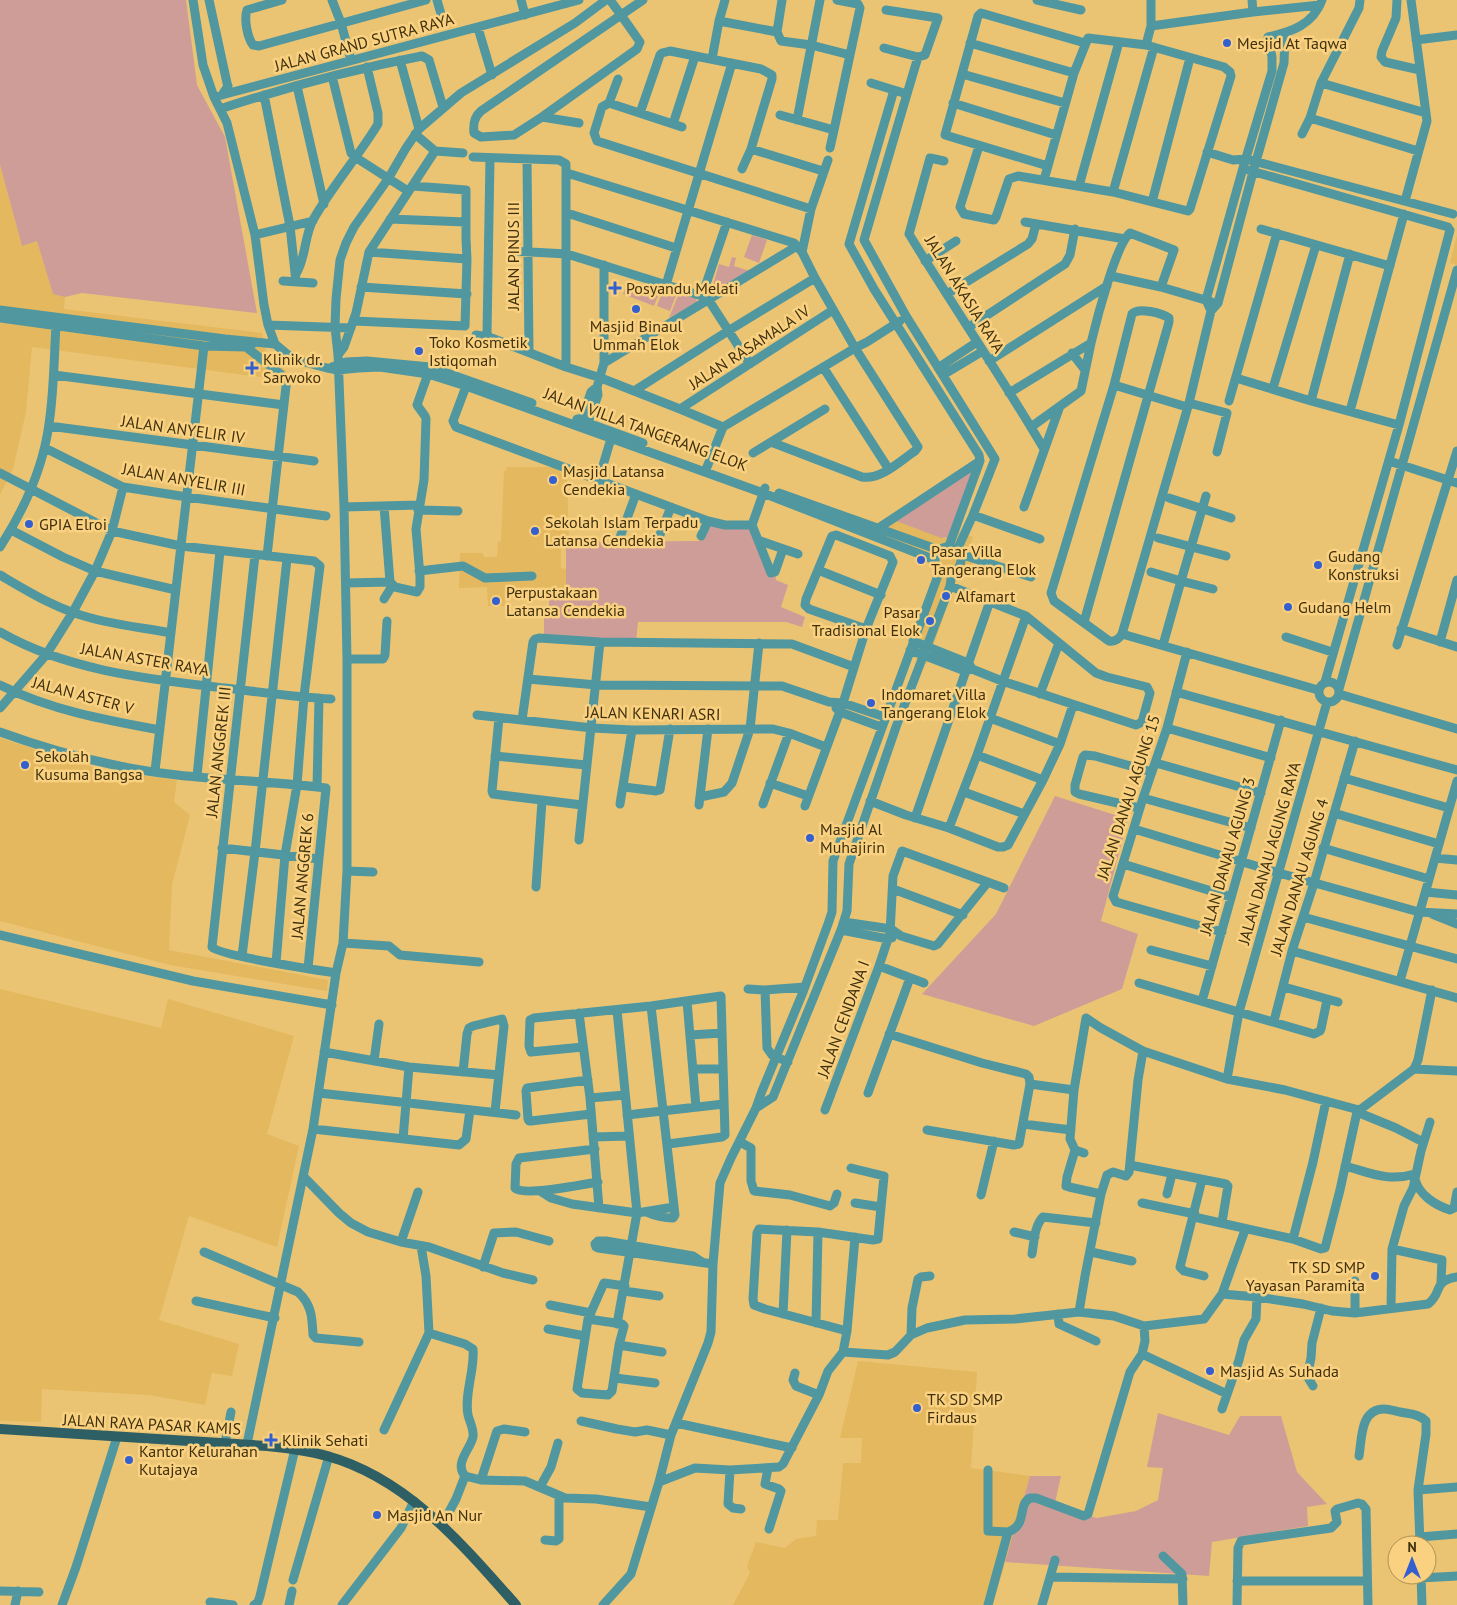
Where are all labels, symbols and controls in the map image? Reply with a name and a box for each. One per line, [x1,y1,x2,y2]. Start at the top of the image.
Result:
street label: JALAN GRAND SUTRA RAYA [271,8,457,76]
place label: Mesjid At Taqwa [1237,33,1347,53]
marker: Mesjid At Taqwa [1221,37,1233,49]
street label: JALAN PINUS III [503,202,523,311]
street label: JALAN AKASIA RAYA [920,231,1010,357]
place label: Posyandu Melati [626,278,738,298]
marker: Posyandu Melati [608,281,622,295]
street label: JALAN RASAMALA IV [684,300,814,394]
marker: Masjid Binaul Ummah Elok [630,303,642,315]
place label: Masjid Binaul Ummah Elok [590,316,683,354]
place label: Toko Kosmetik Istiqomah [429,332,528,370]
marker: Toko Kosmetik Istiqomah [413,345,425,357]
place label: Klinik dr. Sarwoko [263,349,323,387]
marker: Klinik dr. Sarwoko [245,361,259,375]
street label: JALAN VILLA TANGERANG ELOK [540,382,751,475]
street label: JALAN ANYELIR IV [119,410,247,448]
street label: JALAN ANYELIR III [120,458,247,500]
place label: Masjid Latansa Cendekia [563,461,664,499]
marker: Masjid Latansa Cendekia [547,474,559,486]
place label: Sekolah Islam Terpadu Latansa Cendekia [545,512,698,550]
place label: GPIA Elroi [39,514,107,534]
marker: GPIA Elroi [23,518,35,530]
marker: Sekolah Islam Terpadu Latansa Cendekia [529,525,541,537]
place label: Pasar Villa Tangerang Elok [931,541,1036,579]
place label: Gudang Konstruksi [1328,546,1399,584]
marker: Pasar Villa Tangerang Elok [915,554,927,566]
marker: Gudang Konstruksi [1312,559,1324,571]
place label: Perpustakaan Latansa Cendekia [506,582,625,620]
place label: Alfamart [956,586,1016,606]
marker: Alfamart [940,590,952,602]
marker: Perpustakaan Latansa Cendekia [490,595,502,607]
place label: Gudang Helm [1298,597,1391,617]
marker: Gudang Helm [1282,601,1294,613]
place label: Pasar Tradisional Elok [812,602,921,640]
marker: Pasar Tradisional Elok [924,615,936,627]
street label: JALAN ASTER RAYA [78,638,211,680]
street label: JALAN ASTER V [29,672,137,718]
place label: Indomaret Villa Tangerang Elok [881,684,986,722]
street label: JALAN ANGGREK III [201,686,235,819]
marker: Indomaret Villa Tangerang Elok [865,697,877,709]
street label: JALAN KENARI ASRI [584,702,721,724]
street label: JALAN DANAU AGUNG 15 [1092,712,1164,883]
place label: Sekolah Kusuma Bangsa [35,746,143,784]
marker: Sekolah Kusuma Bangsa [19,759,31,771]
street label: JALAN DANAU AGUNG RAYA [1233,759,1305,948]
street label: JALAN DANAU AGUNG 3 [1195,775,1259,938]
street label: JALAN DANAU AGUNG 4 [1265,796,1333,959]
street label: JALAN ANGGREK 6 [286,812,317,941]
place label: Masjid Al Muhajirin [820,819,885,857]
marker: Masjid Al Muhajirin [804,832,816,844]
street label: JALAN CENDANA I [812,958,873,1081]
place label: TK SD SMP Yayasan Paramita [1246,1257,1365,1295]
marker: TK SD SMP Yayasan Paramita [1369,1270,1381,1282]
place label: Masjid As Suhada [1220,1361,1339,1381]
marker: Masjid As Suhada [1204,1365,1216,1377]
place label: TK SD SMP Firdaus [927,1389,1003,1427]
marker: TK SD SMP Firdaus [911,1402,923,1414]
street label: JALAN RAYA PASAR KAMIS [61,1409,242,1439]
place label: Klinik Sehati [282,1430,368,1450]
marker: Klinik Sehati [264,1433,278,1447]
place label: Kantor Kelurahan Kutajaya [139,1441,258,1479]
marker: Kantor Kelurahan Kutajaya [123,1454,135,1466]
place label: Masjid An Nur [387,1505,483,1525]
marker: Masjid An Nur [371,1509,383,1521]
north arrow [1387,1535,1437,1585]
text: N [1407,1538,1417,1556]

